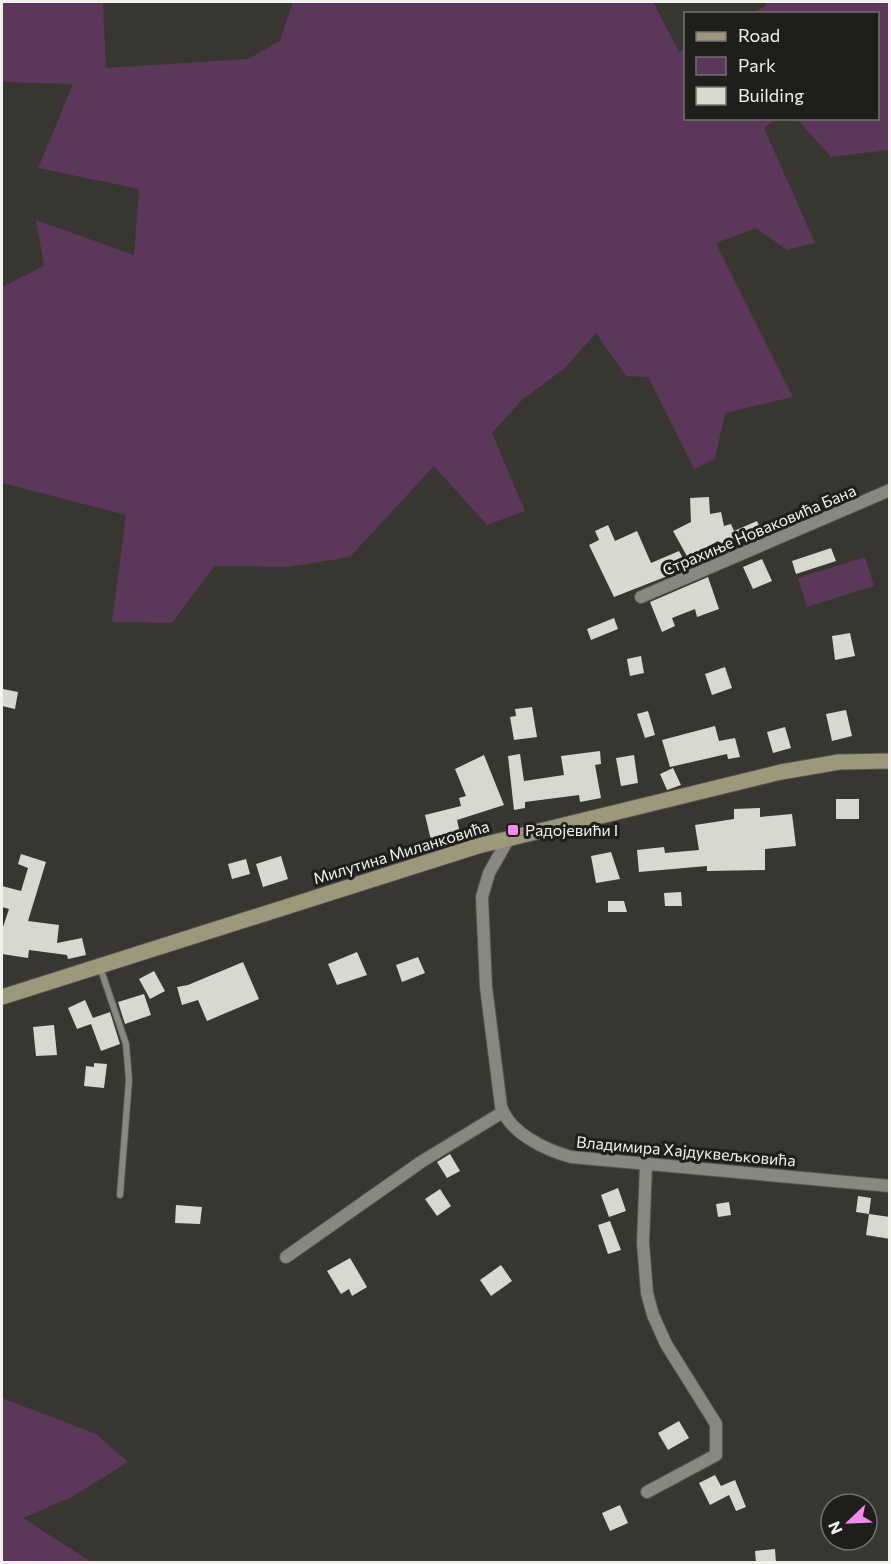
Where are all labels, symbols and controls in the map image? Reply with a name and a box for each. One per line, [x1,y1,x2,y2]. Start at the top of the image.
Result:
legend [684,12,879,120]
text: Road [738,24,780,46]
text: Park [738,54,776,76]
text: Building [738,84,804,106]
street label: Страхиње Новаковића Бана [659,480,858,579]
street label: Милутина Миланковића [310,816,491,887]
place label: Радојевићи I [525,820,618,839]
marker: Радојевићи I [506,823,520,837]
street label: Владимира Хајдуквељковића [575,1131,797,1170]
north arrow [819,1492,879,1552]
text: N [824,1519,846,1537]

